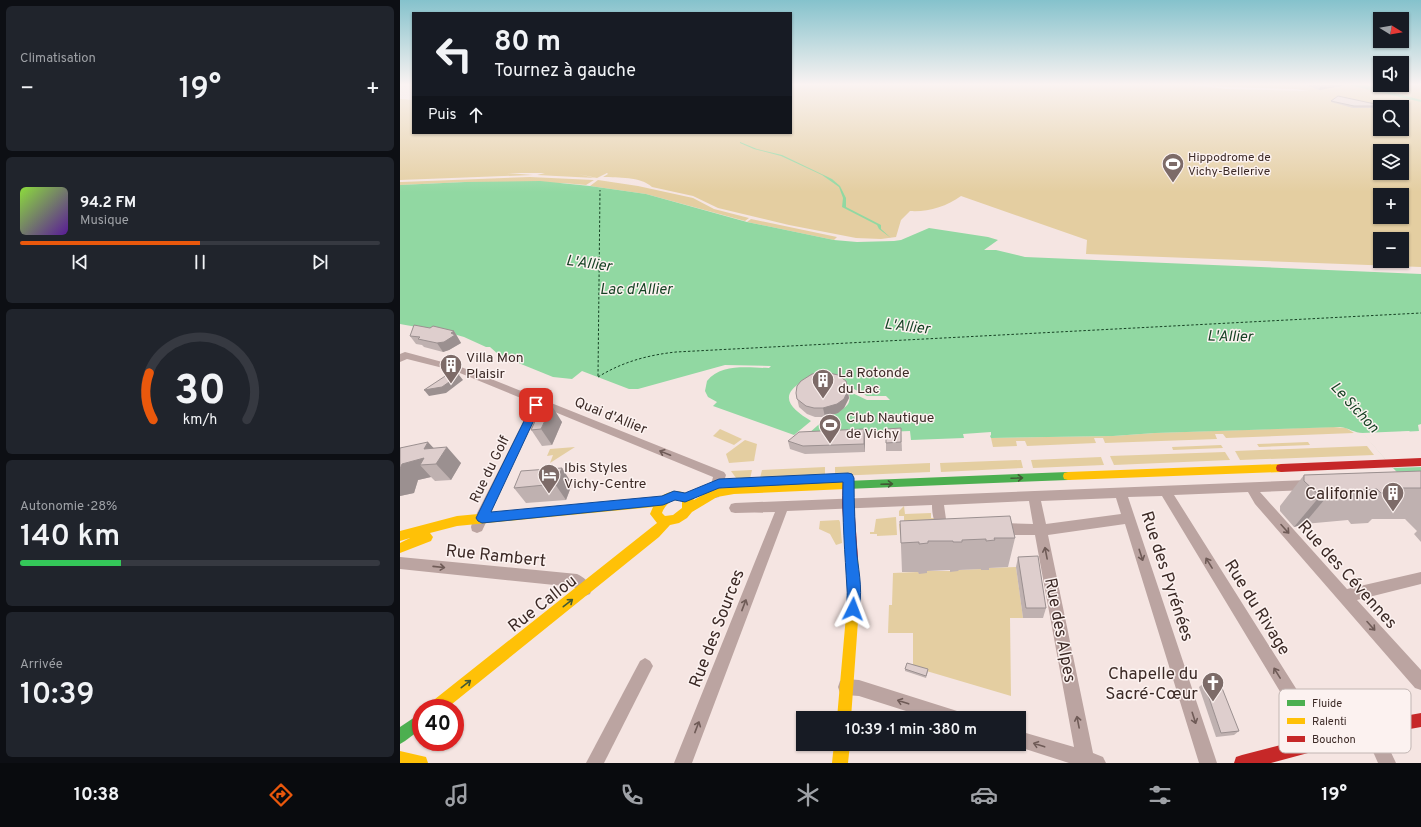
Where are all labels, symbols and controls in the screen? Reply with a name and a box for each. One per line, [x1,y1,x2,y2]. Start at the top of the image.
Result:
north arrow [1373,12,1409,48]
map controls [1373,12,1409,268]
text: 80 m [494,25,561,61]
icon: left [428,28,480,80]
text: Climatisation [20,51,96,67]
button: sound [1373,56,1409,92]
text: Tournez à gauche [494,60,636,83]
text: 19° [179,71,221,108]
text: − [20,76,34,103]
text: + [366,76,380,103]
button: search [1373,100,1409,136]
icon: ahead [465,104,487,126]
text: Puis [428,106,457,125]
button: layers [1373,144,1409,180]
place label: Hippodrome de Vichy-Bellerive [1188,150,1271,180]
sports icon: Hippodrome de Vichy-Bellerive [1160,151,1186,184]
button: + [1373,188,1409,224]
text: 94.2 FM [80,194,136,213]
text: Musique [80,213,129,229]
button: − [1373,232,1409,268]
icon: previous [69,251,91,273]
icon: pause [189,251,211,273]
icon: next [309,251,331,273]
water label: L'Allier [565,252,614,277]
water label: Lac d'Allier [600,281,673,300]
water label: L'Allier [883,315,932,340]
water label: L'Allier [1207,328,1254,347]
place label: Villa Mon Plaisir [466,350,524,383]
building icon: Villa Mon Plaisir [438,352,464,385]
text: 30 [174,365,226,418]
place label: La Rotonde du Lac [838,365,910,398]
building icon: La Rotonde du Lac [810,367,836,400]
water label: Le Sichon [1326,379,1382,437]
pin [519,388,553,422]
icon: arrive [525,394,547,416]
street label: Quai d'Allier [572,394,650,439]
text: km/h [183,410,217,428]
place label: Club Nautique de Vichy [846,410,934,443]
sports icon: Club Nautique de Vichy [817,412,843,445]
street label: Rue du Golf [467,433,514,506]
one-way arrow [659,449,671,457]
place label: Ibis Styles Vichy-Centre [564,460,646,493]
hotel icon: Ibis Styles Vichy-Centre [536,462,562,495]
one-way arrow [1010,475,1023,482]
one-way arrow [880,480,893,487]
building icon: Californie [1380,480,1406,513]
place label: Californie [1305,484,1378,506]
text: Autonomie · 28% [20,499,117,515]
street label: Rue des Pyrénées [1135,509,1198,645]
street label: Rue des Cévennes [1292,516,1401,634]
text: 140 km [20,519,120,556]
one-way arrow [1280,524,1289,534]
street label: Rue Rambert [445,541,547,573]
one-way arrow [1042,547,1050,560]
one-way arrow [1138,548,1145,561]
street label: Rue du Rivage [1218,556,1294,660]
one-way arrow [1205,557,1213,569]
one-way arrow [432,563,445,571]
street label: Rue des Sources [685,566,751,691]
street label: Rue Callou [504,571,582,638]
street label: Rue des Alpes [1038,576,1080,685]
position arrow [832,588,874,630]
one-way arrow [562,598,573,607]
one-way arrow [741,600,749,612]
one-way arrow [1366,621,1375,631]
text: Arrivée [20,657,63,673]
place label: Chapelle du Sacré-Cœur [1105,664,1198,706]
one-way arrow [1273,667,1281,679]
church icon: Chapelle du Sacré-Cœur [1200,670,1226,703]
text: 10:39 [20,677,94,714]
one-way arrow [460,679,471,688]
legend [1279,689,1411,753]
text: Fluide [1312,697,1342,711]
one-way arrow [897,698,910,705]
speed limit sign: 40 [412,699,464,751]
one-way arrow [1191,712,1198,725]
text: Ralenti [1312,715,1347,729]
one-way arrow [1074,716,1082,729]
one-way arrow [694,721,702,733]
text: 10:39 · 1 min · 380 m [845,721,977,740]
text: Bouchon [1312,733,1356,747]
one-way arrow [1033,741,1046,748]
icon: directions [267,781,295,809]
icon: music [443,781,471,809]
icon: phone [618,781,646,809]
icon: climate [794,781,822,809]
icon: car [970,781,998,809]
icon: filters [1146,781,1174,809]
text: 10:38 [74,784,119,807]
text: 19° [1321,784,1347,807]

